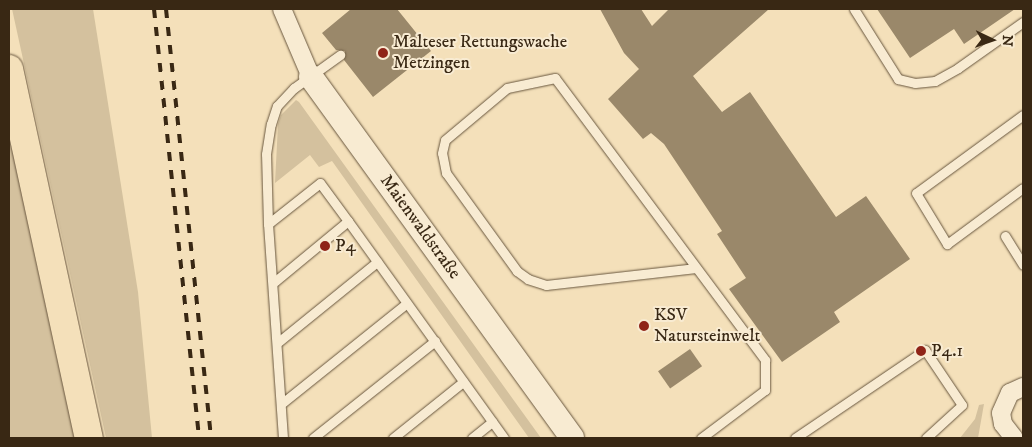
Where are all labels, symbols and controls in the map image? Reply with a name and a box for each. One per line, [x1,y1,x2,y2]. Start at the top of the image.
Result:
north arrow [967,15,1017,65]
place label: Malteser Rettungswache Metzingen [393,32,567,74]
text: N [998,35,1016,47]
marker: Malteser Rettungswache Metzingen [377,47,389,59]
street label: Maienwaldstraße [375,171,465,283]
place label: P4 [335,235,356,257]
marker: P4 [319,240,331,252]
place label: KSV Natursteinwelt [654,305,760,348]
marker: KSV Natursteinwelt [638,320,650,332]
place label: P4.1 [931,340,963,362]
marker: P4.1 [915,345,927,357]

